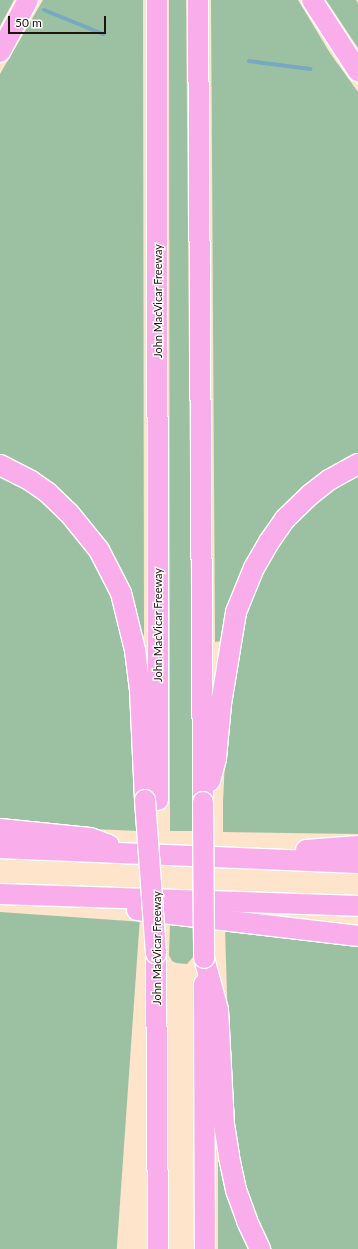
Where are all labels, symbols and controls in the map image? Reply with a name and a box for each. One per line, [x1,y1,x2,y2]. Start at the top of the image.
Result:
scale bar [10,8,108,34]
text: 50 m [15,15,42,30]
street label: John MacVicar Freeway [151,244,165,358]
street label: John MacVicar Freeway [151,568,165,682]
street label: John MacVicar Freeway [150,891,164,1005]

